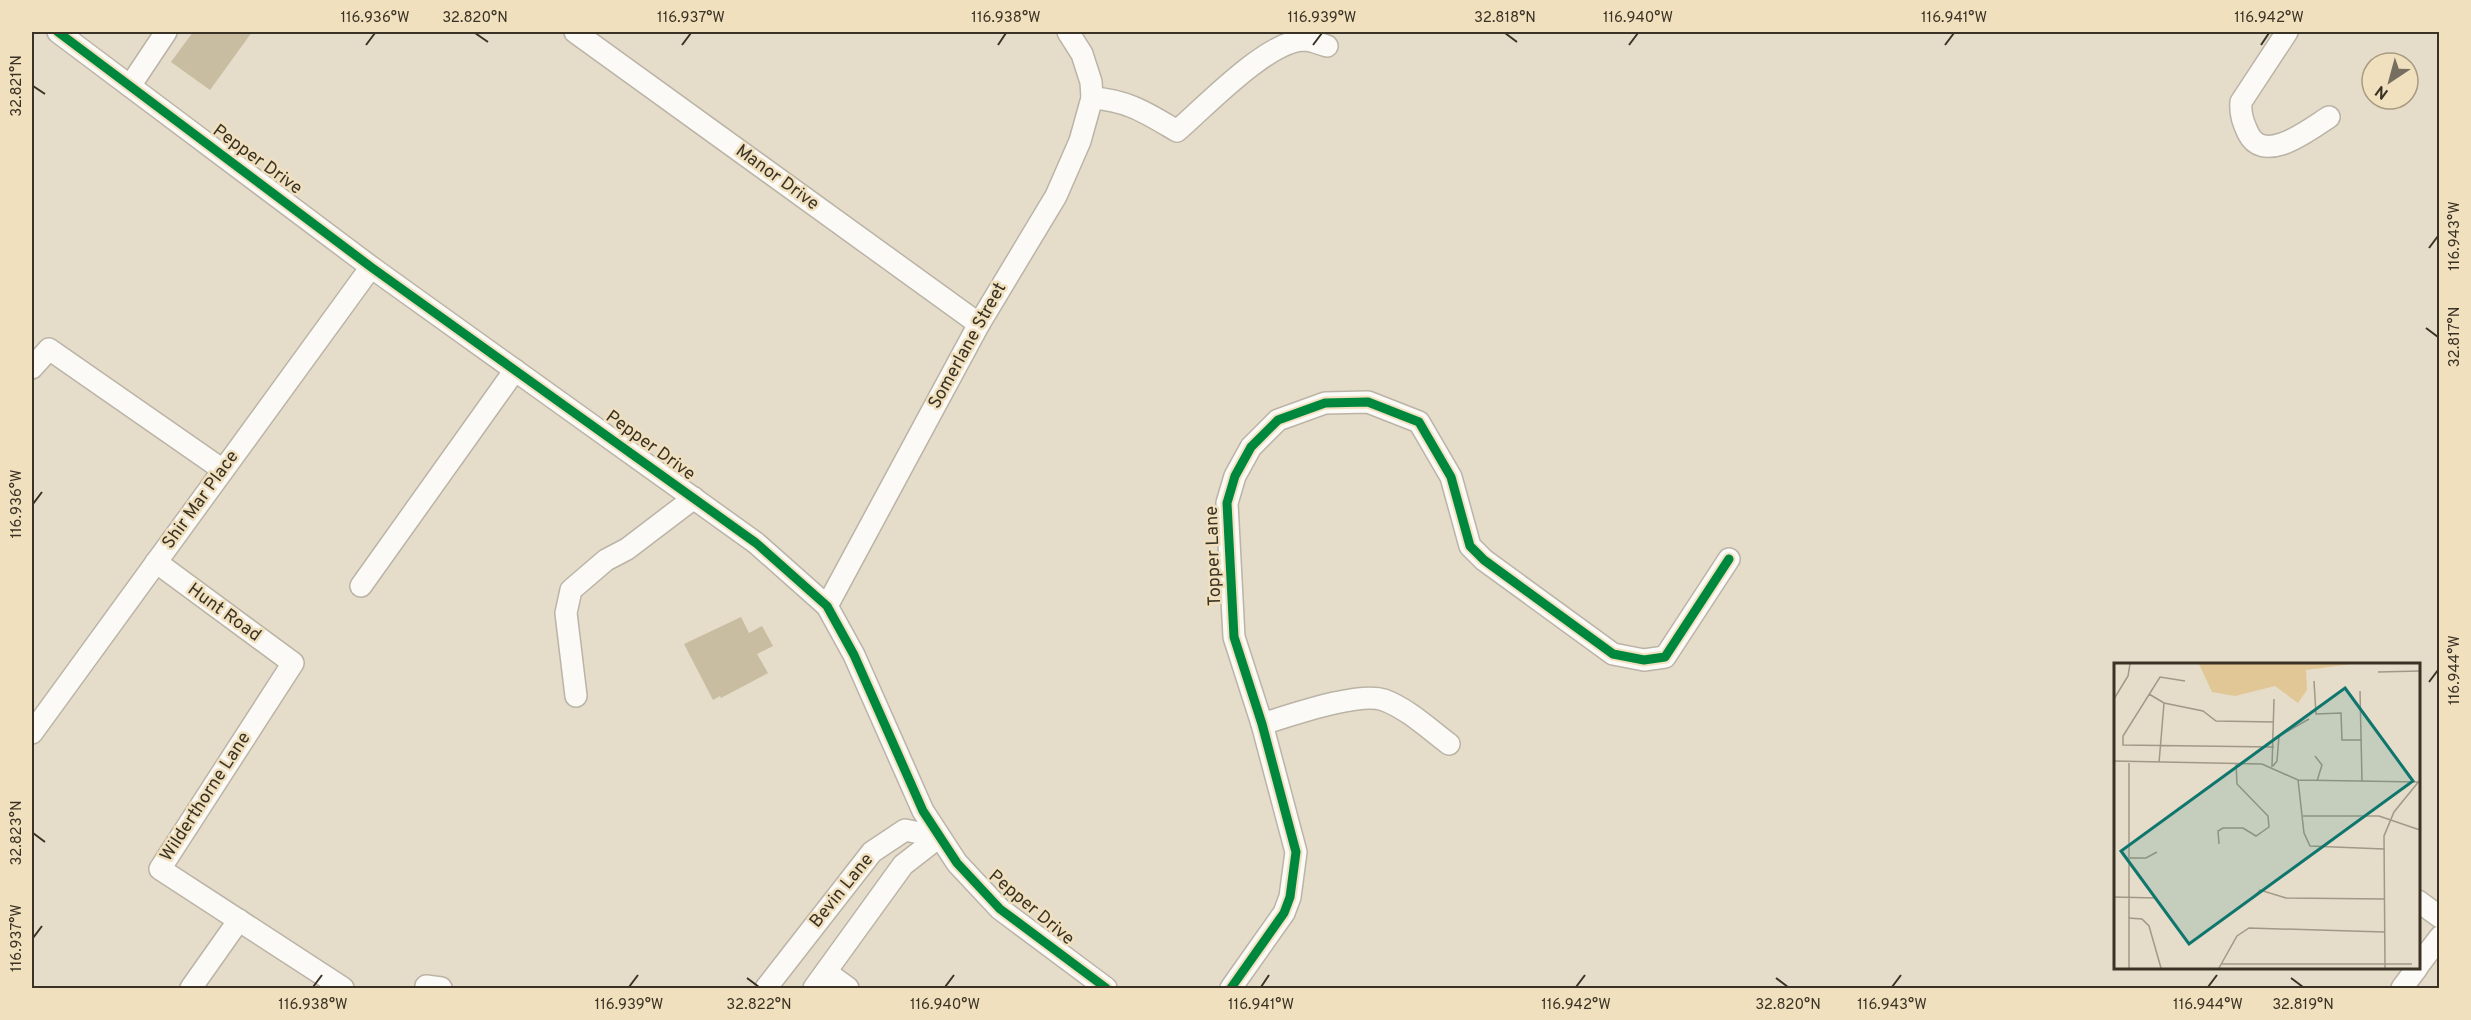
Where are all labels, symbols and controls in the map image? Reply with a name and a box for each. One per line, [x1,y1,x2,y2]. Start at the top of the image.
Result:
text: 116.936°W [340,9,410,28]
text: 32.820°N [442,9,508,28]
text: 116.937°W [657,9,725,28]
text: 116.938°W [971,9,1041,28]
text: 116.939°W [1288,9,1356,28]
text: 32.818°N [1474,9,1536,28]
text: 116.940°W [1603,9,1673,28]
text: 116.941°W [1921,9,1987,28]
text: 116.942°W [2234,9,2304,28]
north arrow [2360,51,2420,111]
text: 32.821°N [8,55,27,117]
text: N [2372,80,2393,103]
street label: Pepper Drive [208,120,306,200]
street label: Manor Drive [731,140,823,216]
text: 116.943°W [2446,201,2465,271]
street label: Somerlane Street [924,279,1012,413]
text: 32.817°N [2446,307,2465,367]
street label: Pepper Drive [601,406,699,486]
street label: Shir Mar Place [158,446,244,554]
text: 116.936°W [8,469,27,539]
street label: Topper Lane [1201,505,1227,607]
street label: Hunt Road [183,579,265,647]
text: 116.944°W [2446,635,2465,705]
inset map [2114,663,2420,969]
street label: Wilderthorne Lane [156,728,256,866]
text: 32.823°N [8,800,27,866]
street label: Bevin Lane [805,849,879,933]
street label: Pepper Drive [983,865,1079,951]
text: 116.937°W [8,904,27,972]
text: 116.938°W [278,996,348,1015]
text: 116.939°W [595,996,663,1015]
text: 32.822°N [726,996,792,1015]
text: 116.940°W [910,996,980,1015]
text: 116.941°W [1228,996,1294,1015]
text: 116.942°W [1541,996,1611,1015]
text: 32.820°N [1755,996,1821,1015]
text: 116.943°W [1857,996,1927,1015]
text: 116.944°W [2173,996,2243,1015]
text: 32.819°N [2272,996,2334,1015]

